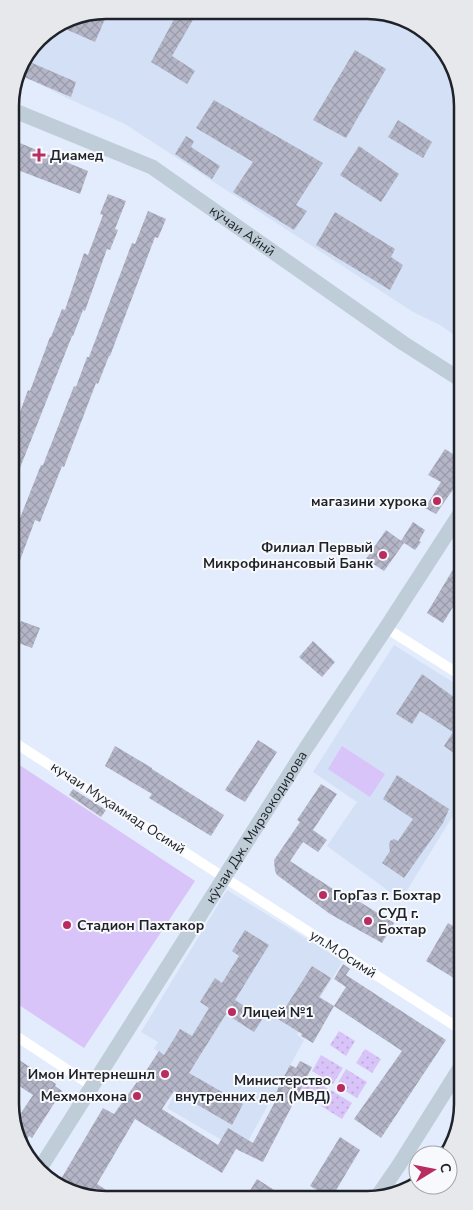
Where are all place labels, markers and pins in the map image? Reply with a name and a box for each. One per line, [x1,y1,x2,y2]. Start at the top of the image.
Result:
place label: Диамед [50,146,104,165]
marker: Диамед [32,148,46,162]
place label: магазини хурока [311,492,427,511]
marker: магазини хурока [431,495,443,507]
place label: Филиал Первый Микрофинансовый Банк [203,538,373,573]
marker: Филиал Первый Микрофинансовый Банк [377,549,389,561]
place label: ГорГаз г. Бохтар [333,886,441,905]
marker: ГорГаз г. Бохтар [317,889,329,901]
place label: СУД г. Бохтар [378,904,426,939]
marker: СУД г. Бохтар [362,915,374,927]
place label: Стадион Пахтакор [77,916,204,935]
marker: Стадион Пахтакор [61,919,73,931]
place label: Лицей №1 [242,1003,314,1022]
marker: Лицей №1 [226,1006,238,1018]
place label: Имон Интернешнл [28,1065,155,1084]
marker: Имон Интернешнл [159,1068,171,1080]
place label: Министерство внутренних дел (МВД) [175,1071,331,1106]
marker: Министерство внутренних дел (МВД) [335,1082,347,1094]
place label: Мехмонхона [41,1087,127,1106]
marker: Мехмонхона [131,1090,143,1102]

